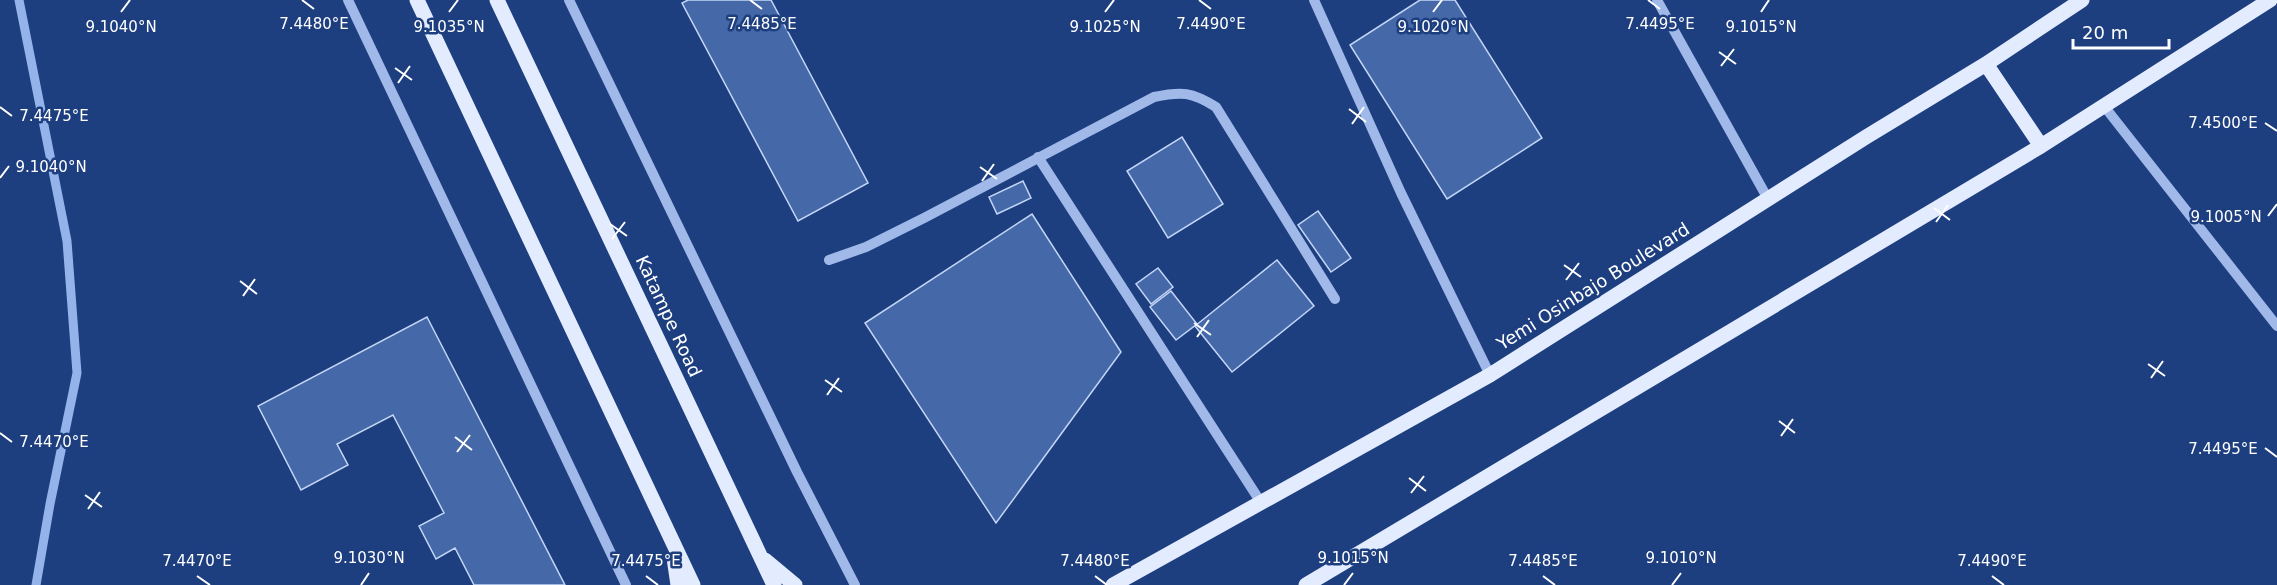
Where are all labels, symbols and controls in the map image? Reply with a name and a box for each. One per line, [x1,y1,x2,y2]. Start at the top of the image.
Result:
scale bar [2073,12,2169,50]
text: 7.4480°E [279,15,349,33]
text: 7.4485°E [727,15,797,33]
text: 7.4490°E [1176,15,1246,33]
text: 7.4495°E [1625,15,1695,33]
text: 9.1040°N [85,18,157,36]
text: 9.1035°N [413,18,485,36]
text: 9.1025°N [1069,18,1141,36]
text: 9.1020°N [1397,18,1469,36]
text: 9.1015°N [1725,18,1797,36]
text: 20 m [2082,22,2128,43]
text: 7.4475°E [19,107,89,125]
text: 7.4500°E [2188,114,2258,132]
text: 9.1040°N [15,158,87,176]
text: 9.1005°N [2190,208,2262,226]
street label: Yemi Osinbajo Boulevard [1492,218,1693,355]
street label: Katampe Road [632,252,706,380]
text: 7.4470°E [19,433,89,451]
text: 7.4495°E [2188,440,2258,458]
text: 9.1030°N [333,549,405,567]
text: 9.1015°N [1317,549,1389,567]
text: 9.1010°N [1645,549,1717,567]
text: 7.4470°E [162,552,232,570]
text: 7.4475°E [611,552,681,570]
text: 7.4480°E [1060,552,1130,570]
text: 7.4485°E [1508,552,1578,570]
text: 7.4490°E [1957,552,2027,570]

